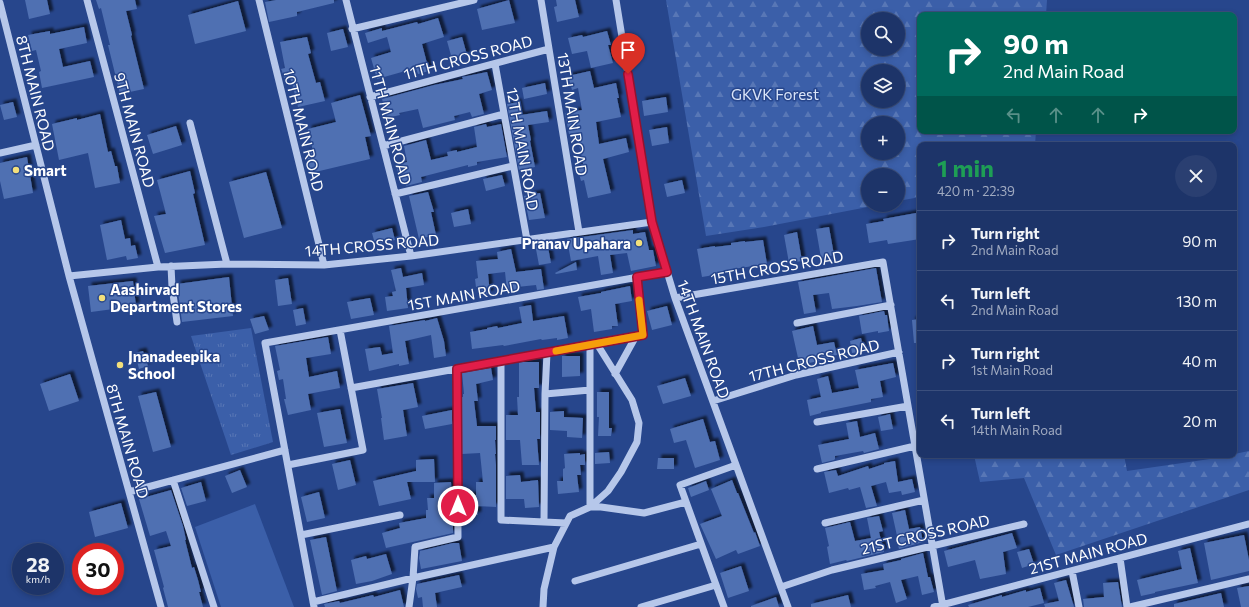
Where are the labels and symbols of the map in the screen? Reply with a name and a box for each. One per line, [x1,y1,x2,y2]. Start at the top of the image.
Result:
street label: 11TH CROSS ROAD [402,31,534,83]
street label: 8TH MAIN ROAD [13,33,59,153]
pin [611,33,645,74]
street label: 13TH MAIN ROAD [554,51,592,177]
street label: 11TH MAIN ROAD [366,63,416,187]
street label: 10TH MAIN ROAD [280,67,328,193]
street label: 9TH MAIN ROAD [111,70,159,190]
park label: GKVK Forest [731,85,819,103]
street label: 12TH MAIN ROAD [503,86,543,212]
place label: Smart [24,161,67,179]
marker: Smart [11,165,21,175]
street label: 14TH CROSS ROAD [304,230,440,260]
place label: Pranav Upahara [522,234,631,252]
marker: Pranav Upahara [634,238,644,248]
street label: 15TH CROSS ROAD [709,246,845,288]
street label: 1ST MAIN ROAD [406,276,522,314]
street label: 14TH MAIN ROAD [674,277,734,401]
place label: Aashirvad Department Stores [110,280,242,315]
marker: Aashirvad Department Stores [97,293,107,303]
street label: 17TH CROSS ROAD [747,335,881,385]
place label: Jnanadeepika School [128,347,220,382]
marker: Jnanadeepika School [115,360,125,370]
street label: 8TH MAIN ROAD [103,382,153,500]
position arrow [437,485,479,527]
street label: 21ST CROSS ROAD [859,510,991,558]
street label: 21ST MAIN ROAD [1027,529,1149,577]
speed limit sign: 30 [72,543,124,595]

